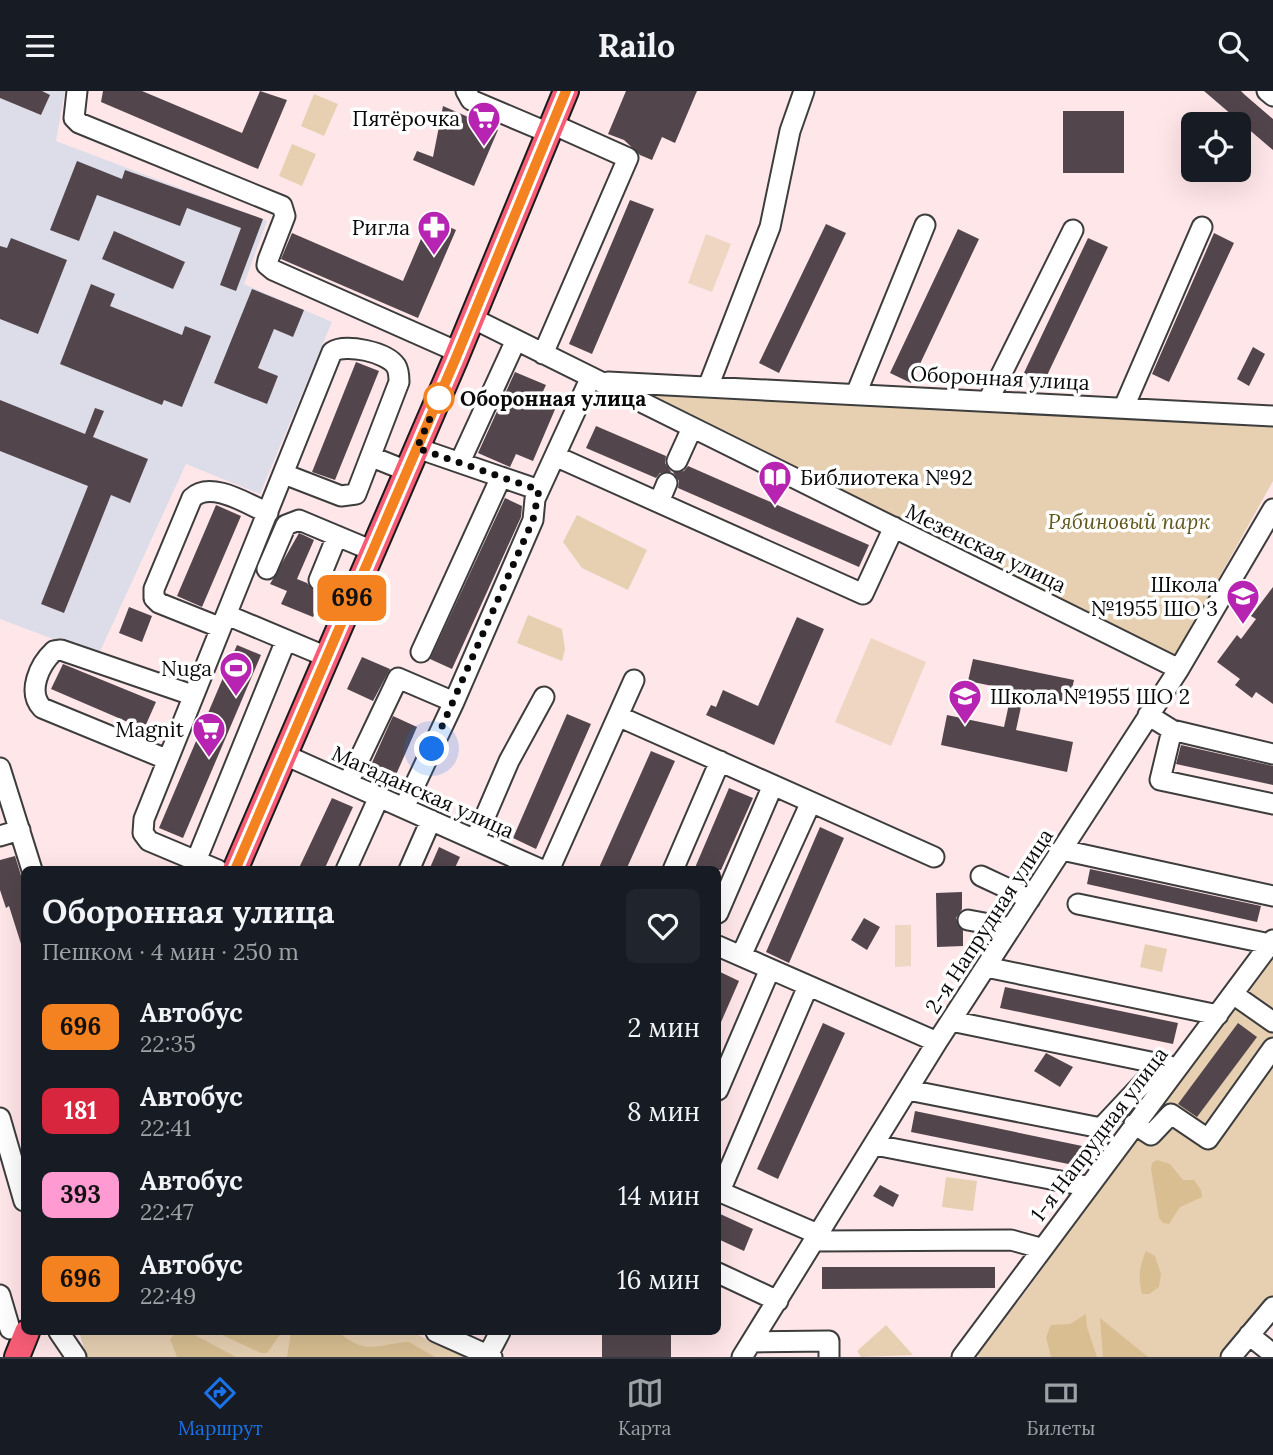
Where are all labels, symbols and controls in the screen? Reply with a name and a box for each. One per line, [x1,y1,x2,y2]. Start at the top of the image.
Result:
text: Railo [598,25,675,66]
icon: menu [21,27,59,65]
icon: search [1214,27,1252,65]
supermarket icon: Пятёрочка [465,99,503,148]
place label: Пятёрочка [352,105,460,132]
map controls [1181,112,1251,182]
button: locate [1181,112,1251,182]
pharmacy icon: Ригла [415,208,453,257]
place label: Ригла [352,214,410,241]
street label: Оборонная улица [910,360,1090,396]
marker: Оборонная улица [424,383,454,413]
place label: Оборонная улица [460,385,646,412]
library icon: Библиотека №92 [756,458,794,507]
place label: Библиотека №92 [800,464,973,491]
street label: Мезенская улица [901,497,1071,599]
park label: Рябиновый парк [1048,508,1210,535]
place label: Школа №1955 ШО 3 [1091,571,1218,622]
line badge: 696 [312,575,392,621]
school or university icon: Школа №1955 ШО 3 [1224,577,1262,626]
text: 696 [331,582,373,613]
sports icon: Nuga [217,649,255,698]
place label: Nuga [161,655,212,682]
school or university icon: Школа №1955 ШО 2 [946,677,984,726]
place label: Школа №1955 ШО 2 [990,683,1190,710]
supermarket icon: Magnit [190,710,228,759]
place label: Magnit [115,716,185,743]
your location [414,731,449,766]
street label: Магаданская улица [327,740,519,844]
street label: 2-я Напрудная улица [919,823,1059,1019]
button: heart [626,889,700,963]
text: Оборонная улица [42,890,335,932]
text: Пешком · 4 мин · 250 m [42,937,299,966]
text: Автобус [140,996,243,1029]
text: 696 [60,1011,101,1042]
text: 2 мин [628,1011,700,1044]
text: 22:35 [140,1029,196,1058]
street label: 1-я Напрудная улица [1025,1041,1174,1227]
text: Автобус [140,1080,243,1113]
text: 181 [64,1095,97,1126]
text: 8 мин [627,1095,700,1128]
text: 22:41 [140,1113,191,1142]
text: Автобус [140,1164,243,1197]
text: 393 [60,1179,101,1210]
text: 14 мин [618,1179,700,1212]
text: 22:47 [140,1197,194,1226]
text: Автобус [140,1248,243,1281]
text: 696 [60,1263,101,1294]
text: 16 мин [617,1263,700,1296]
text: 22:49 [140,1281,196,1310]
tab: Маршрут [178,1374,263,1440]
tab: Карта [618,1374,671,1440]
tab: Билеты [1027,1374,1095,1440]

